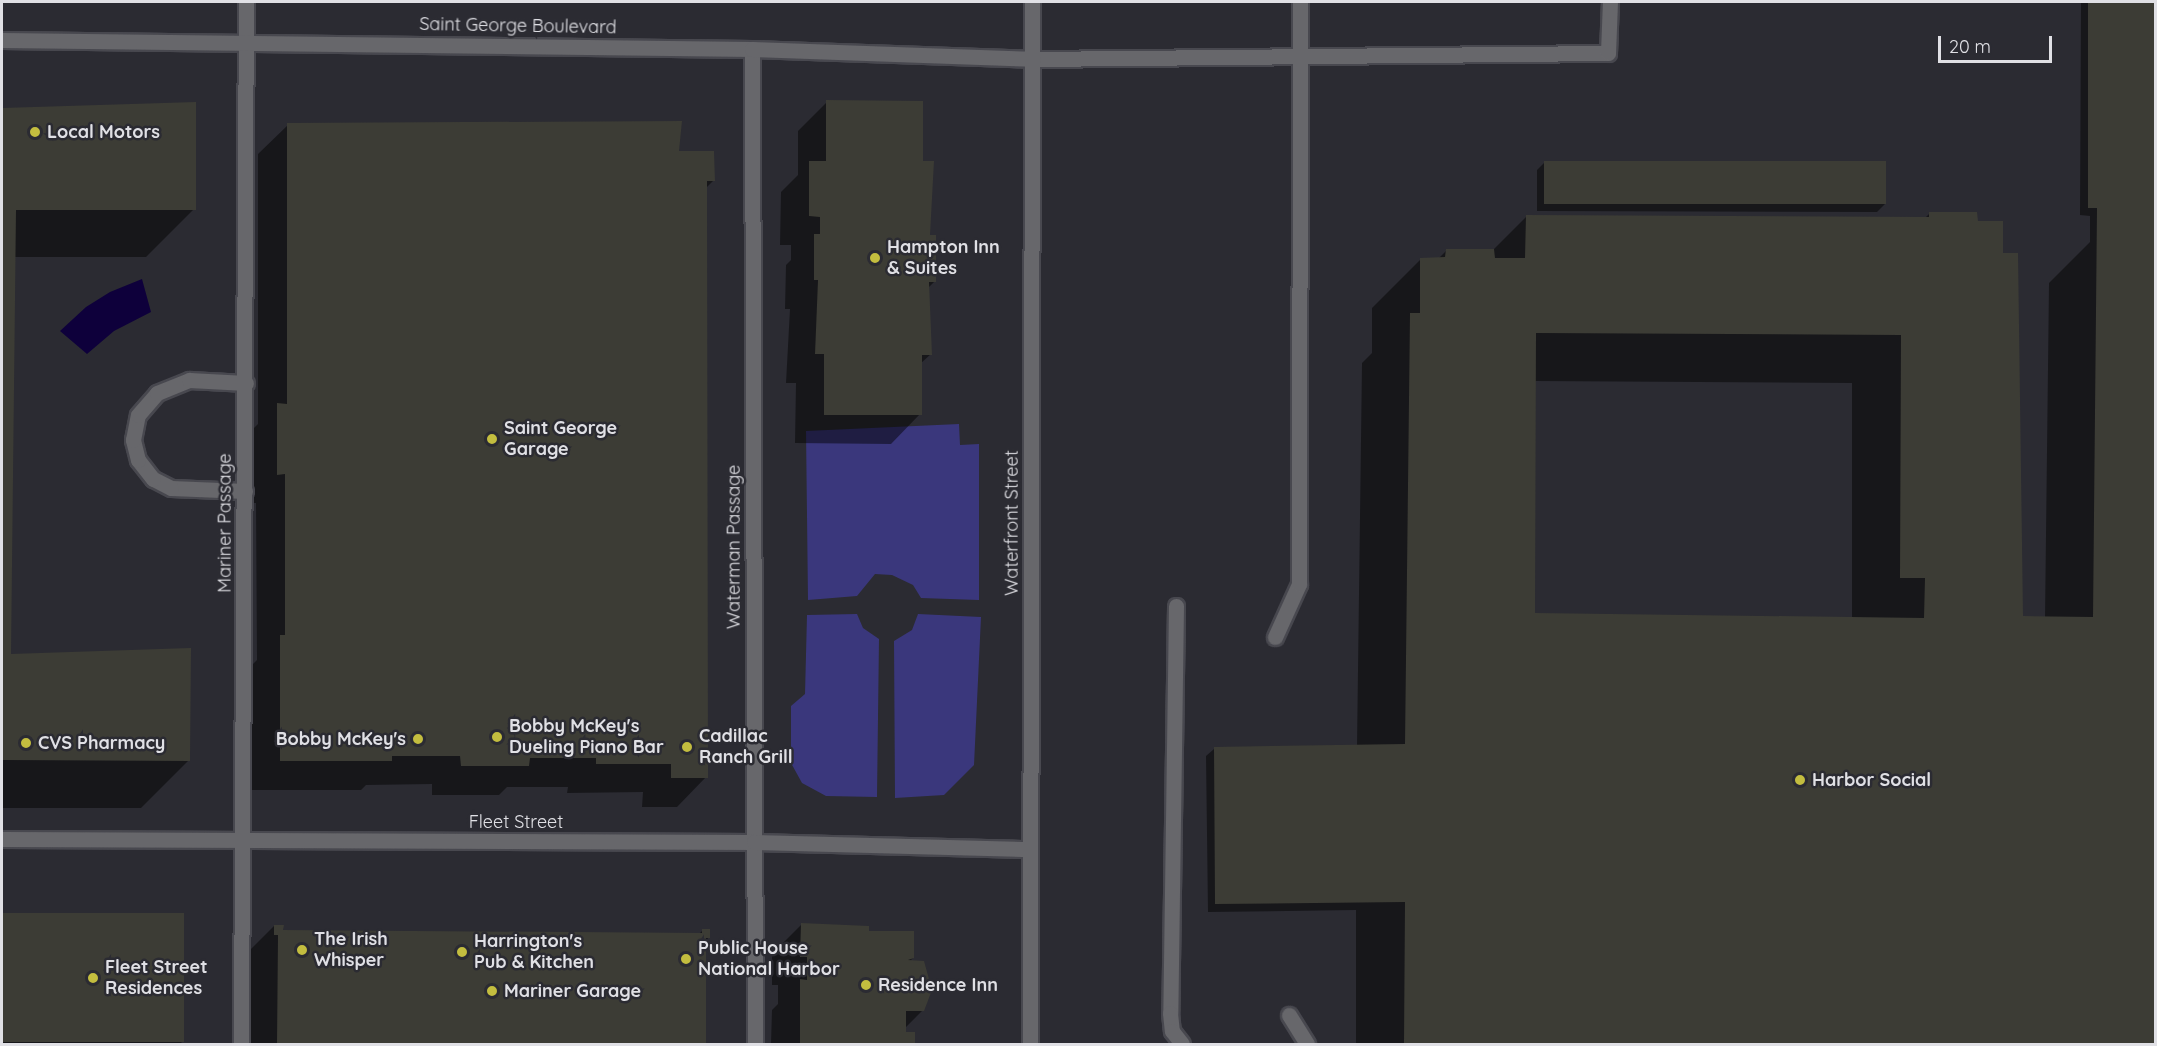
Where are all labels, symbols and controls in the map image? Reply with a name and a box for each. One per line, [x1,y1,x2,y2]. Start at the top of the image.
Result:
street label: Saint George Boulevard [419,13,617,39]
scale bar [1941,24,2055,62]
text: 20 m [1949,35,1991,58]
place label: Local Motors [47,121,160,143]
marker: Local Motors [28,125,42,139]
place label: Hampton Inn & Suites [887,237,1000,280]
marker: Hampton Inn & Suites [868,251,882,265]
place label: Saint George Garage [504,418,617,460]
marker: Saint George Garage [485,432,499,446]
street label: Waterfront Street [1001,450,1023,596]
street label: Mariner Passage [214,453,236,593]
street label: Waterman Passage [723,465,745,629]
place label: Bobby McKey's Dueling Piano Bar [509,716,664,758]
place label: Cadillac Ranch Grill [699,726,793,768]
place label: Bobby McKey's [276,728,406,750]
marker: Bobby McKey's Dueling Piano Bar [490,730,504,744]
place label: CVS Pharmacy [38,732,165,754]
marker: Bobby McKey's [411,732,425,746]
marker: CVS Pharmacy [19,736,33,750]
marker: Cadillac Ranch Grill [680,740,694,754]
place label: Harbor Social [1812,769,1931,791]
marker: Harbor Social [1793,773,1807,787]
street label: Fleet Street [469,811,563,833]
place label: The Irish Whisper [314,929,388,972]
place label: Harrington's Pub & Kitchen [474,931,594,974]
place label: Public House National Harbor [698,938,840,980]
marker: The Irish Whisper [295,943,309,957]
marker: Harrington's Pub & Kitchen [455,945,469,959]
marker: Public House National Harbor [679,952,693,966]
place label: Fleet Street Residences [105,957,208,1000]
marker: Fleet Street Residences [86,971,100,985]
place label: Residence Inn [878,974,998,996]
marker: Residence Inn [859,978,873,992]
place label: Mariner Garage [504,980,641,1002]
marker: Mariner Garage [485,984,499,998]

